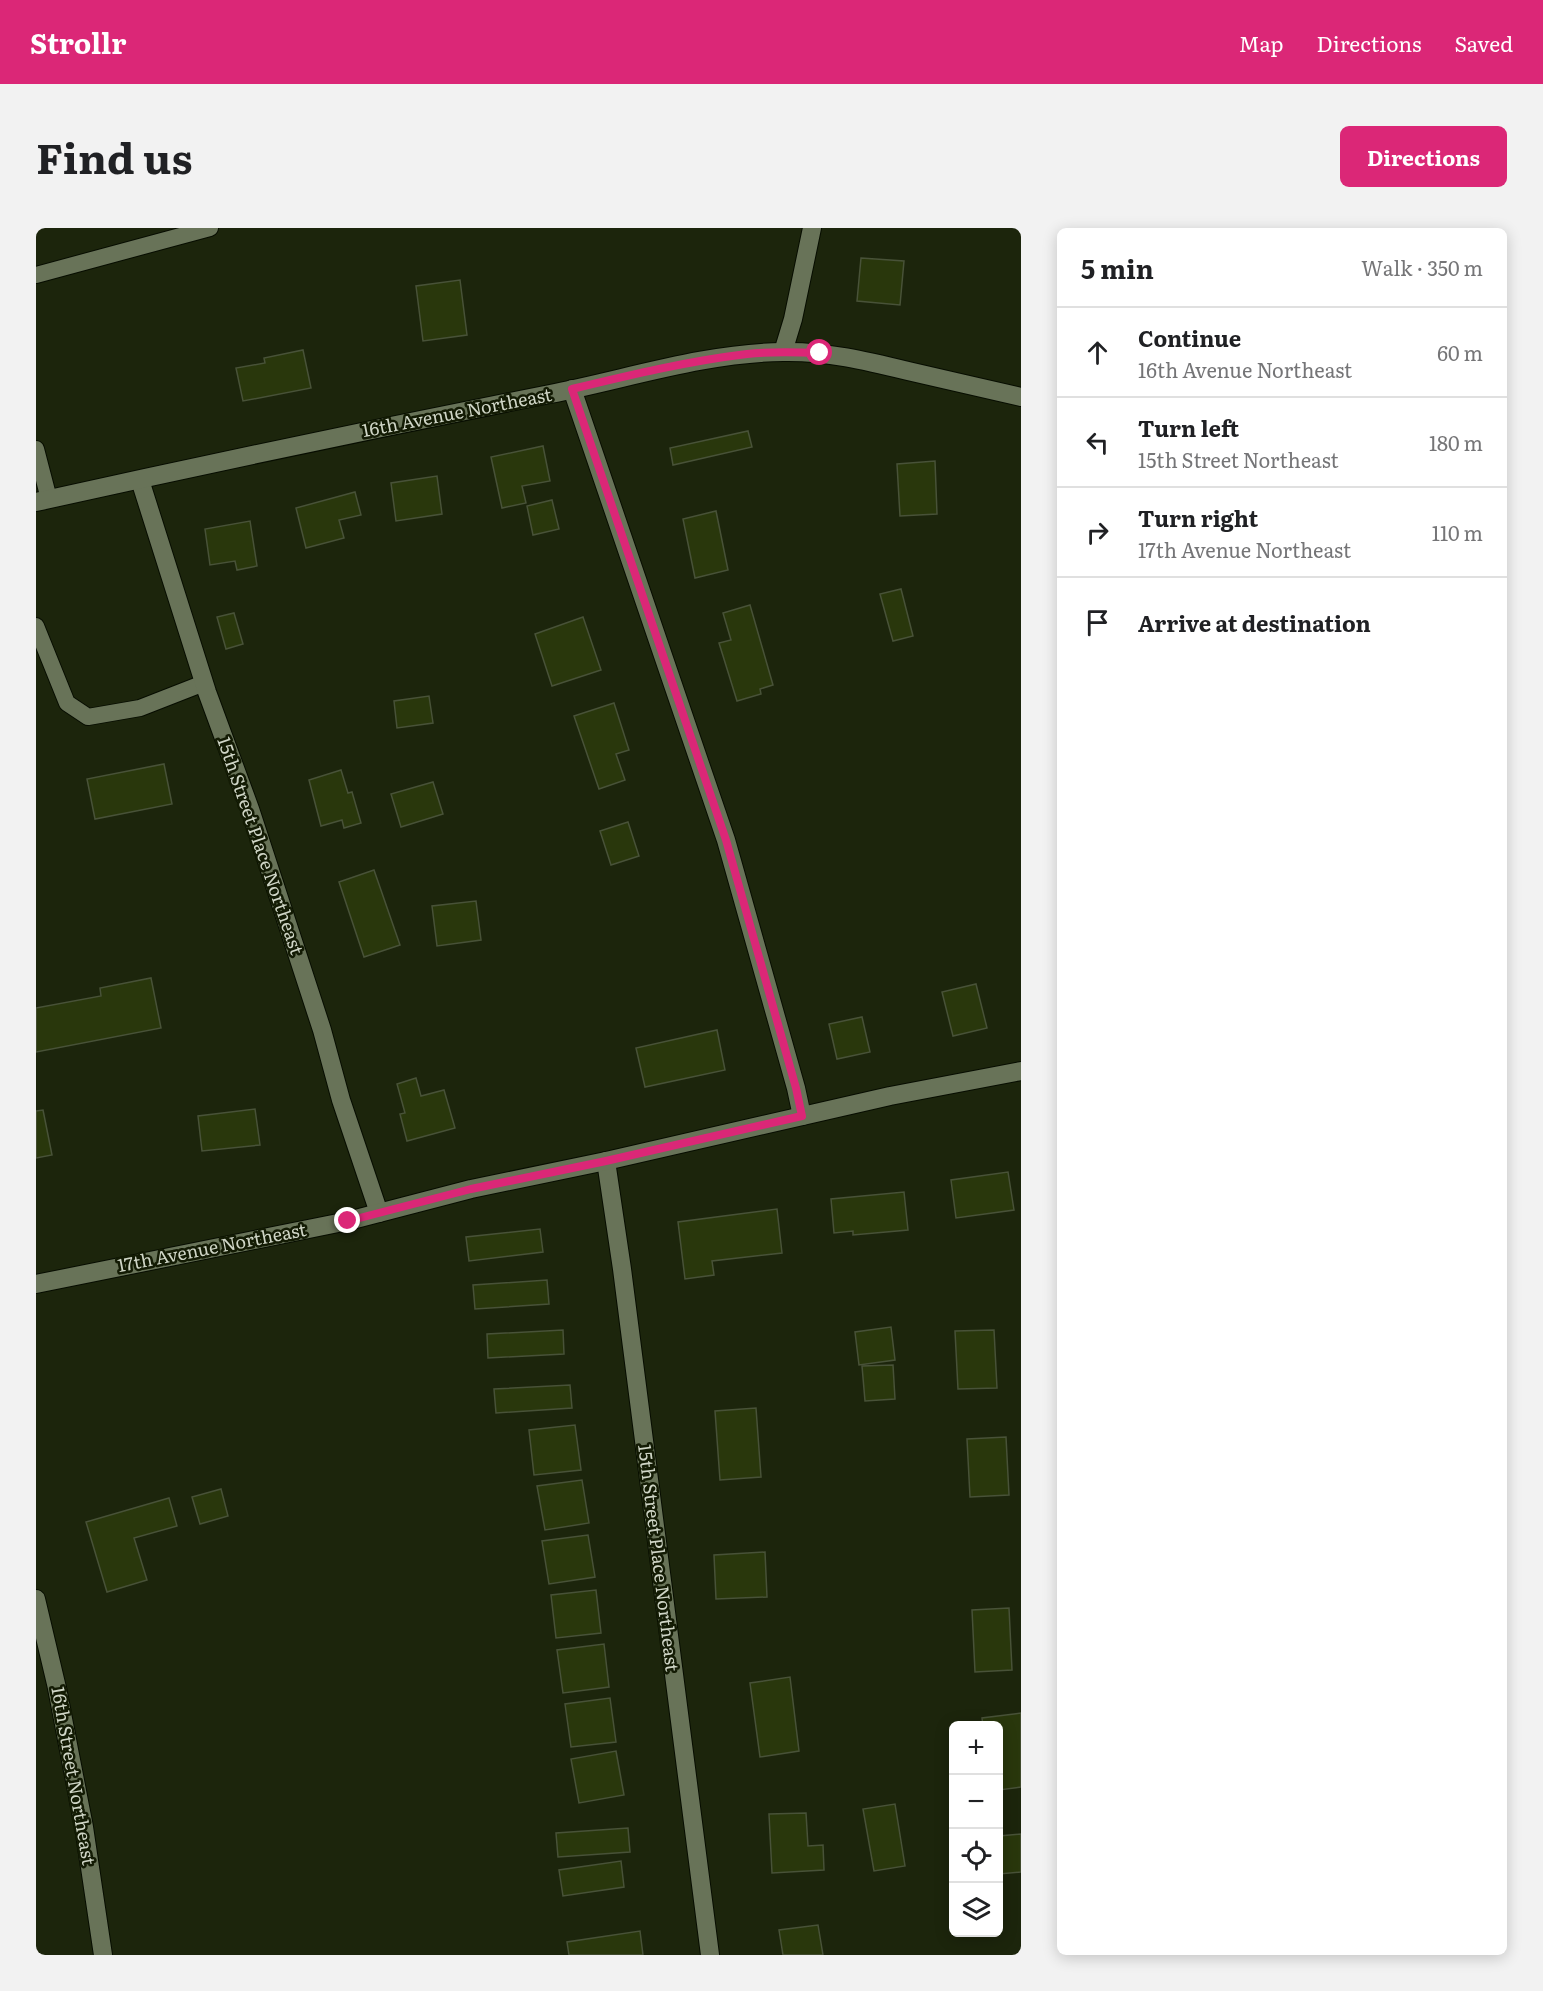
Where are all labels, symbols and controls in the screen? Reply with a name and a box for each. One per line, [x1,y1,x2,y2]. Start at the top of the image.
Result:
text: Strollr [30,21,126,63]
text: Map [1239,27,1284,58]
text: Directions [1317,27,1422,58]
text: Saved [1455,27,1513,58]
text: Find us [36,125,193,187]
button: Directions [1340,126,1507,187]
text: 5 min [1081,248,1154,287]
text: Walk · 350 m [1361,252,1483,282]
text: Continue [1138,321,1241,354]
icon: ahead [1081,336,1114,369]
text: 60 m [1437,337,1483,367]
route start [806,339,832,365]
text: 16th Avenue Northeast [1138,354,1352,384]
street label: 16th Avenue Northeast [360,380,555,443]
text: Turn left [1138,411,1239,444]
icon: left [1081,426,1114,459]
text: 180 m [1429,427,1483,457]
text: 15th Street Northeast [1138,444,1339,474]
text: Turn right [1138,501,1258,534]
icon: right [1081,516,1114,549]
text: 110 m [1432,517,1483,547]
text: 17th Avenue Northeast [1138,534,1351,564]
icon: arrive [1081,606,1114,639]
text: Arrive at destination [1138,606,1371,639]
street label: 15th Street Place Northeast [211,733,312,959]
route end [334,1207,360,1233]
street label: 17th Avenue Northeast [115,1215,309,1278]
street label: 15th Street Place Northeast [632,1443,687,1674]
street label: 16th Street Northeast [45,1684,104,1868]
map controls [949,1721,1003,1937]
button: + [949,1721,1003,1775]
button: − [949,1775,1003,1829]
button: locate [949,1829,1003,1883]
button: layers [949,1883,1003,1937]

